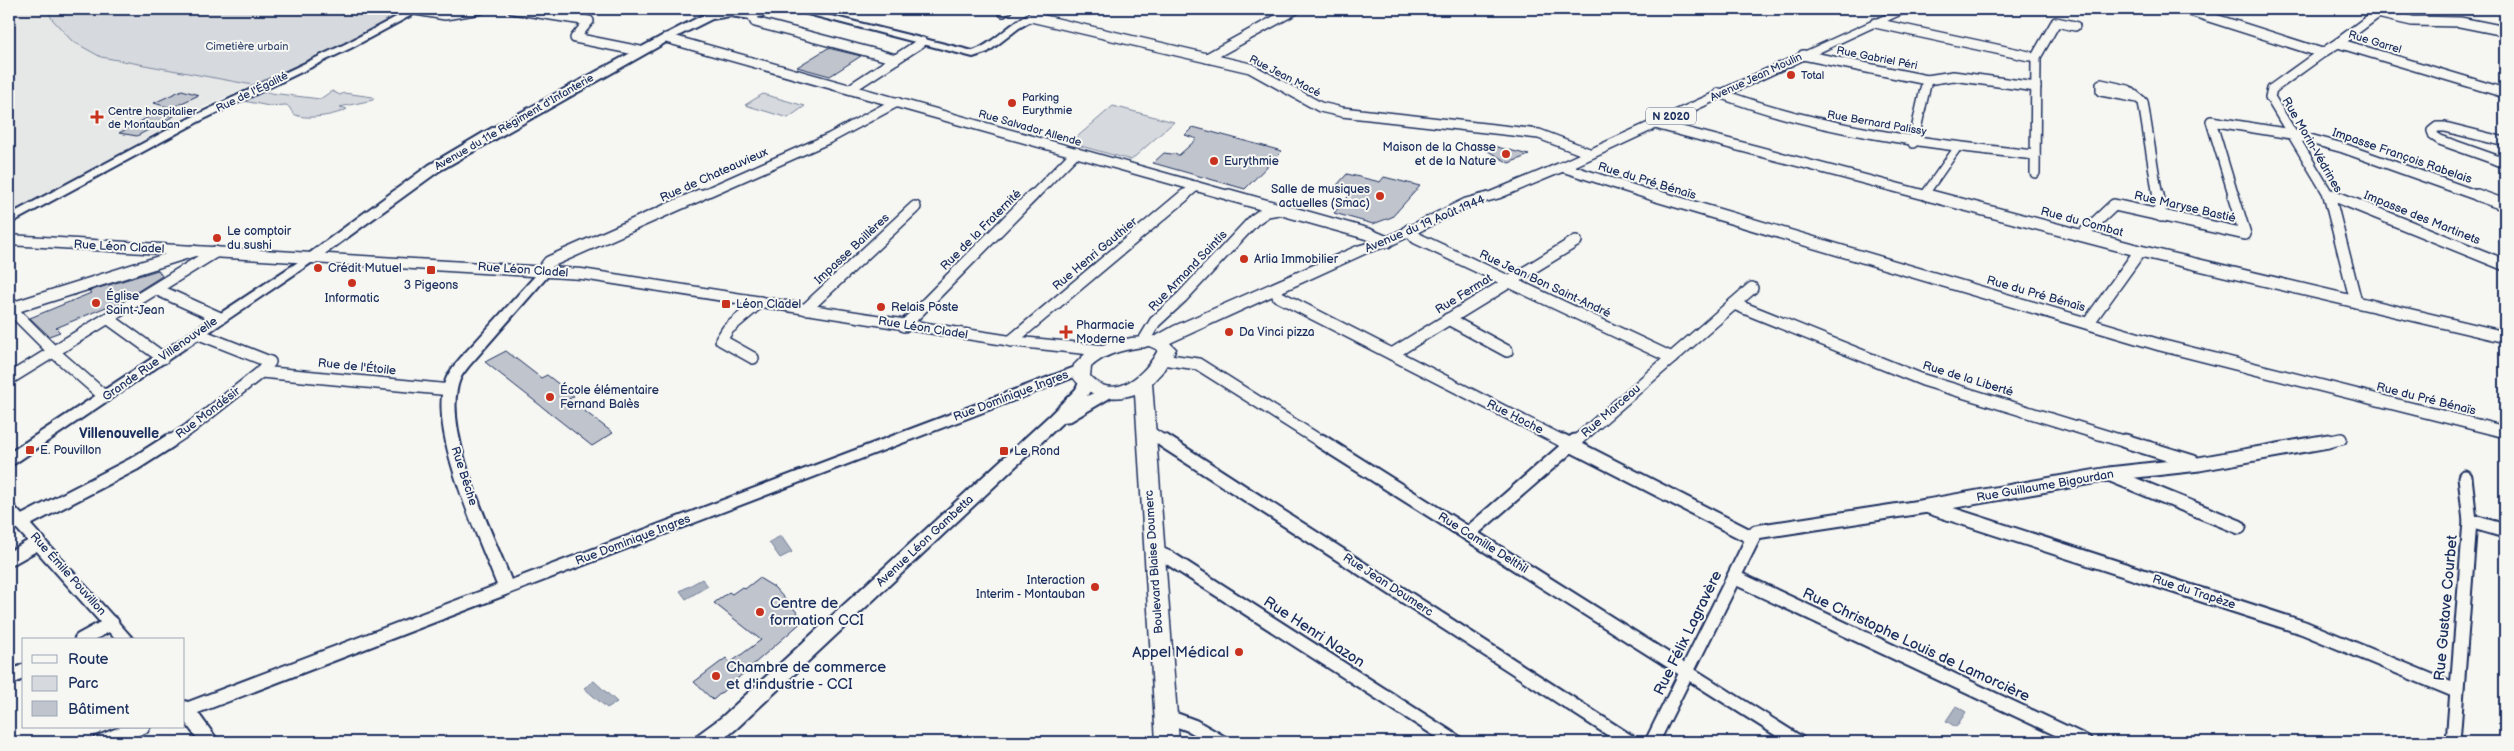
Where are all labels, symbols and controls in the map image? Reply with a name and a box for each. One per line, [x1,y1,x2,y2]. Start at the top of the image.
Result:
street label: Rue Garrel [2347,28,2403,56]
park label: Cimetière urbain [205,40,289,53]
street label: Rue Gabriel Péri [1835,44,1919,72]
street label: Avenue Jean Moulin [1708,50,1804,104]
street label: Rue Jean Macé [1247,52,1323,100]
street label: Rue de l'Égalité [213,68,290,115]
marker: Total [1785,69,1797,81]
place label: Total [1801,69,1824,82]
street label: Avenue du 11e Régiment d'Infanterie [432,71,596,173]
place label: Parking Eurythmie [1022,91,1073,117]
street label: Rue Morin-Védrines [2279,94,2346,196]
marker: Parking Eurythmie [1006,97,1018,109]
place label: Centre hospitalier de Montauban [108,105,198,131]
street label: Rue Salvador Allende [977,107,1083,149]
road number: N 2020 [1646,108,1696,124]
street label: Rue Bernard Palissy [1826,108,1928,138]
marker: Centre hospitalier de Montauban [90,110,104,124]
street label: Impasse François Rabelais [2330,125,2474,187]
place label: Maison de la Chasse et de la Nature [1382,140,1496,169]
street label: Rue de Chateauvieux [658,144,771,206]
marker: Maison de la Chasse et de la Nature [1500,148,1512,160]
place label: Eurythmie [1224,154,1279,169]
marker: Eurythmie [1208,155,1220,167]
street label: Rue du Pré Bénaïs [1596,159,1698,203]
place label: Salle de musiques actuelles (Smac) [1271,182,1370,211]
street label: Rue de la Fraternité [937,186,1025,274]
street label: Rue Maryse Bastié [2133,188,2237,226]
street label: Impasse des Martinets [2362,188,2482,248]
marker: Salle de musiques actuelles (Smac) [1374,190,1386,202]
street label: Avenue du 19 Août 1944 [1363,192,1488,256]
street label: Rue du Combat [2039,204,2125,240]
street label: Impasse Baillères [811,210,893,288]
street label: Rue Henri Gauthier [1050,214,1141,294]
place label: Le comptoir du sushi [227,224,292,253]
street label: Rue Armand Saintis [1146,227,1230,315]
marker: Le comptoir du sushi [211,232,223,244]
street label: Rue Léon Cladel [73,237,165,257]
street label: Rue Jean Bon Saint-André [1477,247,1613,321]
place label: Arlia Immobilier [1254,252,1339,267]
marker: Arlia Immobilier [1238,253,1250,265]
street label: Rue Léon Cladel [477,259,569,281]
place label: Crédit Mutuel [328,261,402,276]
marker: Crédit Mutuel [312,262,324,274]
marker: 3 Pigeons [425,264,437,276]
street label: Rue Fermat [1433,270,1495,317]
street label: Rue du Pré Bénaïs [1985,273,2087,315]
marker: Informatic [346,277,358,289]
place label: 3 Pigeons [404,278,458,293]
place label: Église Saint-Jean [106,288,165,318]
place label: Informatic [325,291,379,306]
marker: Église Saint-Jean [90,297,102,309]
place label: Léon Cladel [736,297,801,312]
marker: Léon Cladel [720,298,732,310]
place label: Relais Poste [891,300,958,315]
marker: Relais Poste [875,301,887,313]
street label: Rue Léon Cladel [877,313,969,343]
street label: Grande Rue Villenouvelle [100,314,220,404]
place label: Pharmacie Moderne [1076,318,1134,347]
place label: Da Vinci pizza [1239,325,1315,340]
marker: Pharmacie Moderne [1060,326,1072,338]
marker: Da Vinci pizza [1223,326,1235,338]
street label: Rue de l'Étoile [317,354,397,379]
street label: Rue de la Liberté [1921,358,2015,400]
street label: Rue Dominique Ingres [951,367,1071,425]
street label: Rue du Pré Bénaïs [2375,379,2477,419]
street label: Rue Marceau [1578,381,1644,441]
place label: École élémentaire Fernand Balès [560,382,659,412]
street label: Rue Mondésir [173,384,244,442]
marker: École élémentaire Fernand Balès [544,391,556,403]
street label: Rue Hoche [1484,396,1546,438]
district label: Villenouvelle [79,425,159,442]
place label: E. Pouvillon [40,443,102,458]
marker: E. Pouvillon [24,444,36,456]
place label: Le Rond [1014,444,1060,459]
street label: Rue Bêche [447,445,481,507]
marker: Le Rond [998,445,1010,457]
street label: Rue Guillaume Bigourdan [1975,467,2115,505]
street label: Boulevard Blaise Doumerc [1141,490,1167,634]
street label: Avenue Léon Gambetta [873,492,977,590]
street label: Rue Camille Delthil [1435,509,1531,577]
street label: Rue Dominique Ingres [573,511,693,569]
street label: Rue Émile Pouvillon [27,529,110,619]
street label: Rue Gustave Courbet [2430,534,2462,682]
street label: Rue Jean Doumerc [1340,550,1436,620]
street label: Rue Félix Lagravère [1650,567,1726,698]
street label: Rue du Trapèze [2151,572,2237,612]
place label: Interaction Interim - Montauban [976,573,1085,602]
marker: Interaction Interim - Montauban [1089,581,1101,593]
street label: Rue Christophe Louis de Lamorcière [1799,584,2033,706]
street label: Rue Henri Nazon [1260,592,1368,672]
place label: Centre de formation CCI [770,594,864,630]
marker: Centre de formation CCI [754,606,766,618]
legend [22,638,185,728]
place label: Appel Médical [1132,643,1229,662]
marker: Appel Médical [1233,646,1245,658]
text: Route [68,650,109,669]
place label: Chambre de commerce et d'industrie - CCI [726,658,886,694]
marker: Chambre de commerce et d'industrie - CCI [710,670,722,682]
text: Parc [68,674,98,693]
text: Bâtiment [68,700,130,719]

